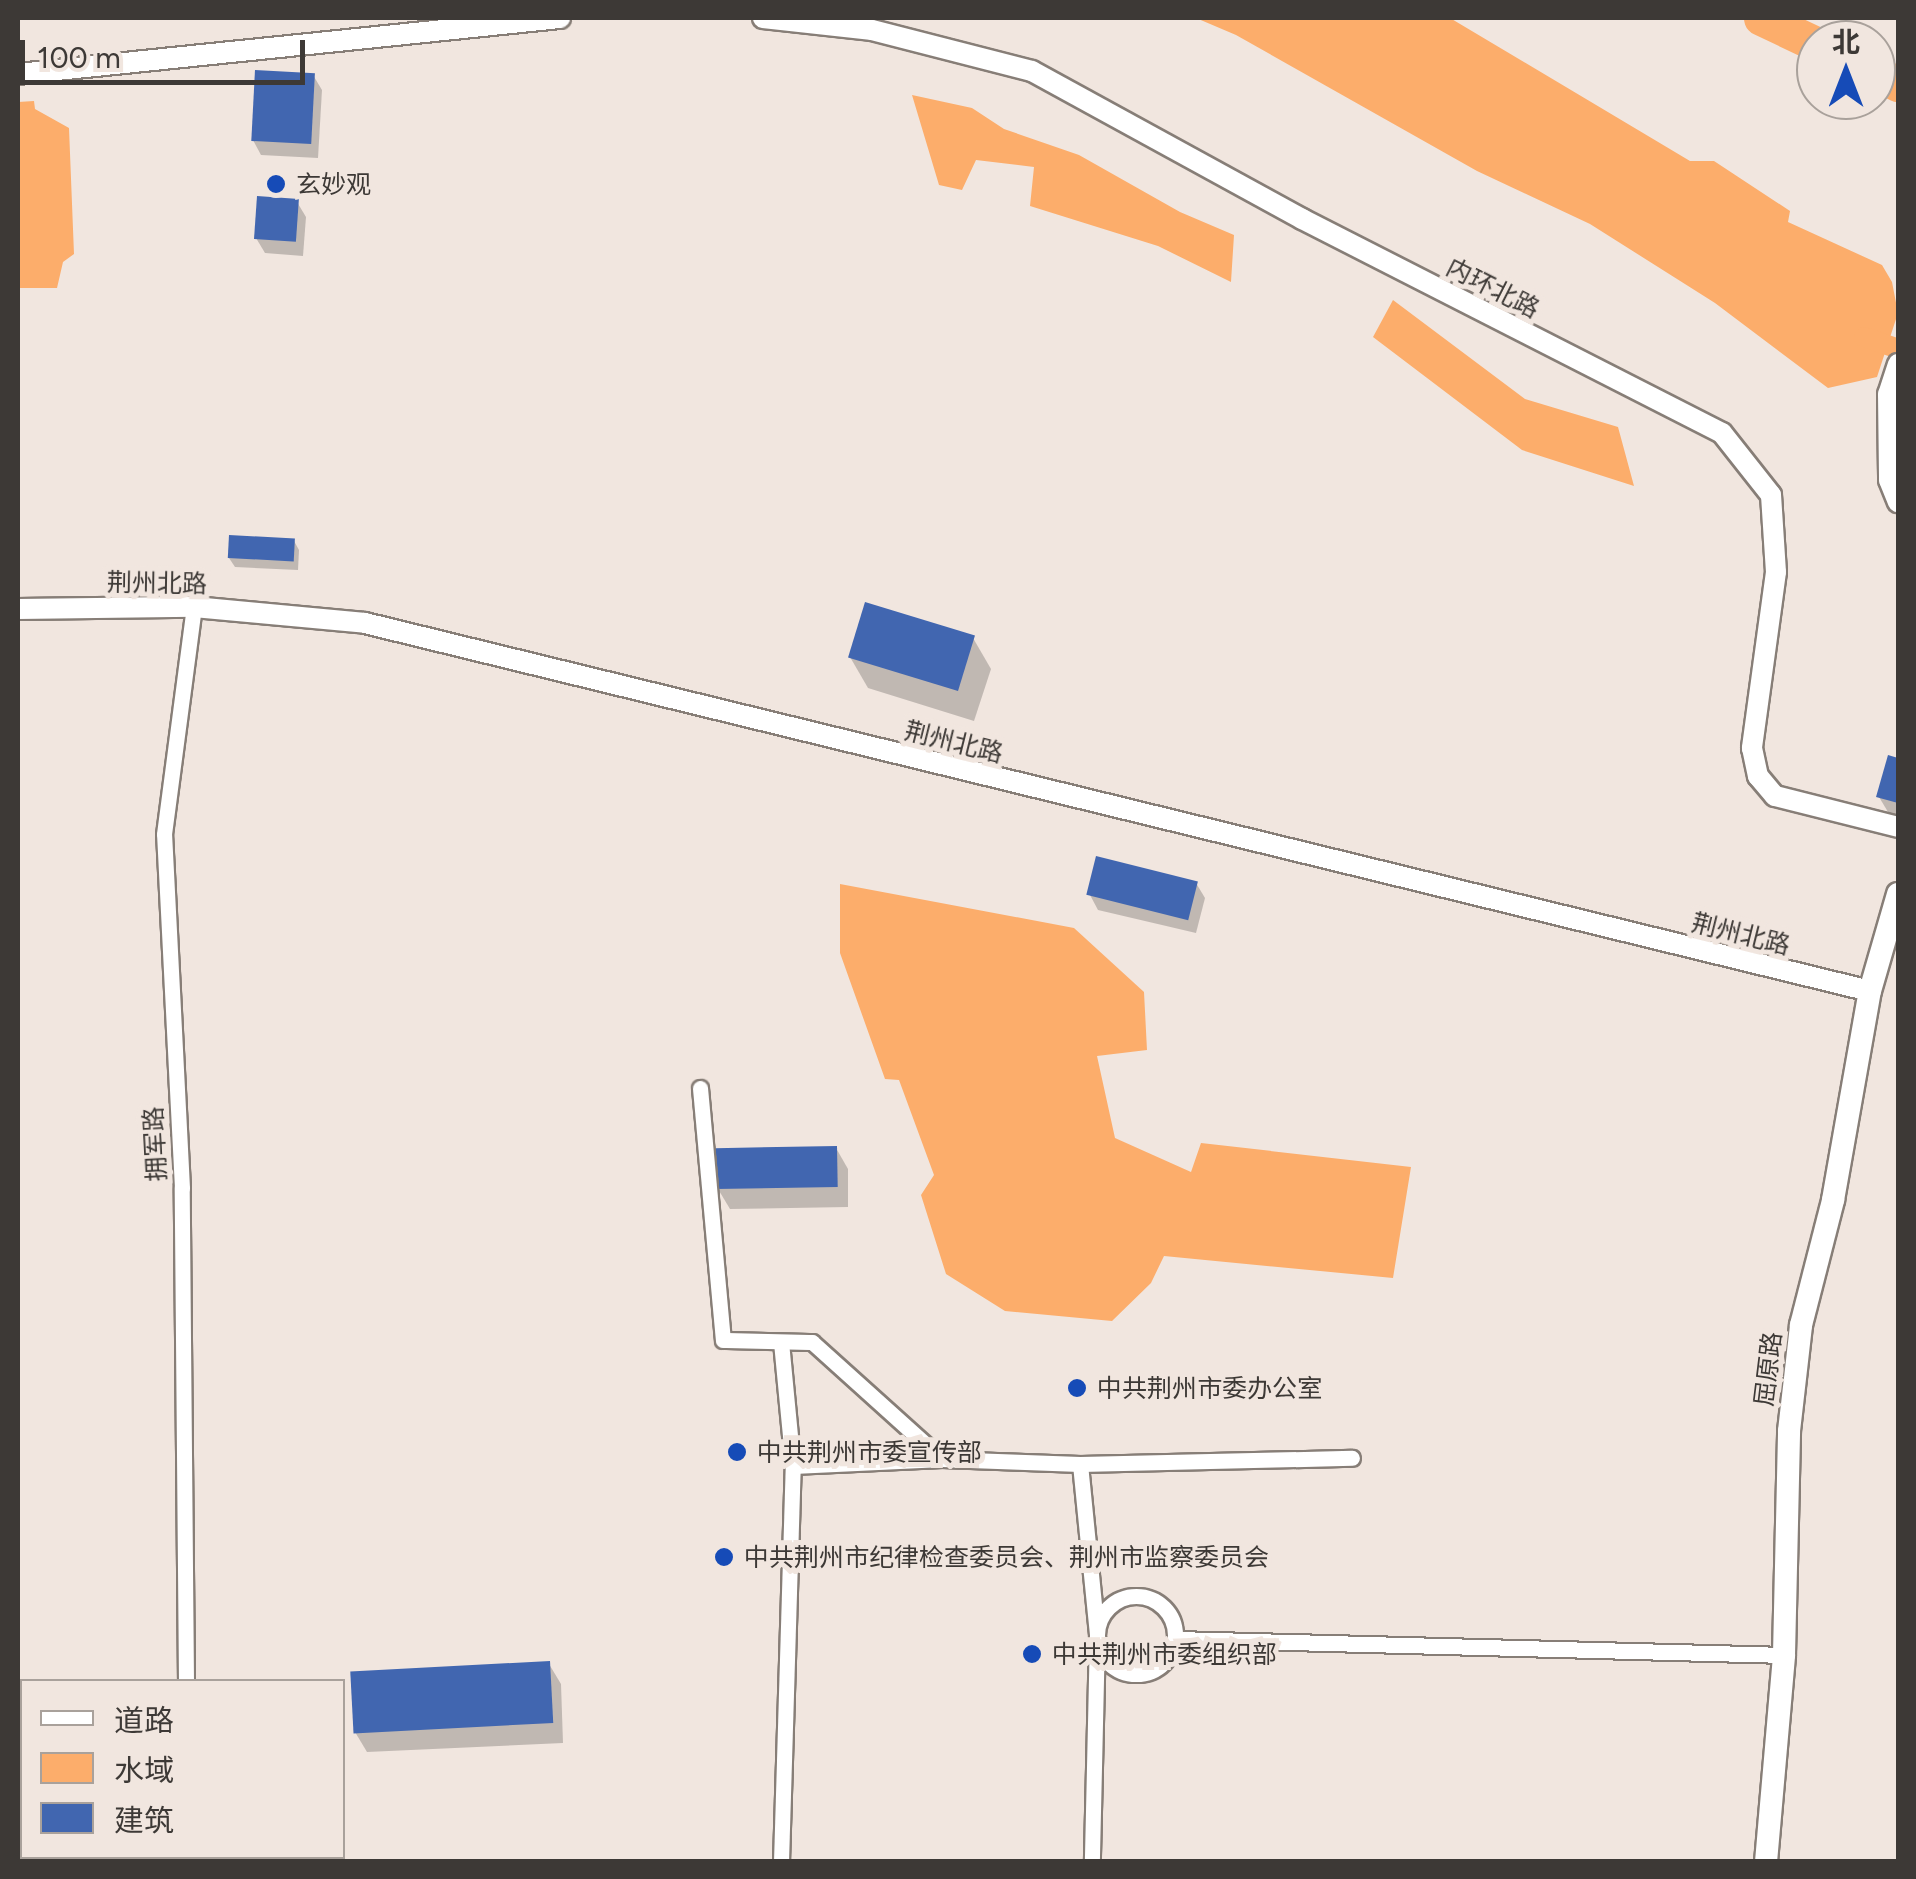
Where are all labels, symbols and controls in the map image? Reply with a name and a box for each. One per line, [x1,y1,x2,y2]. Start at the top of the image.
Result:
scale bar [25,20,310,82]
north arrow [1796,20,1896,120]
text: 北 [1832,25,1860,59]
text: 100 m [37,39,121,76]
place label: 玄妙观 [296,169,371,199]
marker: 玄妙观 [265,173,287,195]
street label: 内环北路 [1442,252,1544,324]
street label: 荆州北路 [107,567,207,599]
street label: 荆州北路 [902,715,1006,769]
street label: 荆州北路 [1689,907,1793,961]
street label: 拥军路 [138,1106,172,1182]
street label: 屈原路 [1749,1330,1787,1408]
place label: 中共荆州市委办公室 [1097,1373,1322,1403]
marker: 中共荆州市委办公室 [1066,1377,1088,1399]
place label: 中共荆州市委宣传部 [757,1437,982,1467]
marker: 中共荆州市委宣传部 [726,1441,748,1463]
place label: 中共荆州市纪律检查委员会、荆州市监察委员会 [744,1542,1269,1572]
marker: 中共荆州市纪律检查委员会、荆州市监察委员会 [713,1546,735,1568]
place label: 中共荆州市委组织部 [1052,1639,1277,1669]
marker: 中共荆州市委组织部 [1021,1643,1043,1665]
legend [20,1679,345,1859]
text: 道路 [114,1702,174,1739]
text: 水域 [114,1752,174,1789]
text: 建筑 [114,1802,174,1839]

